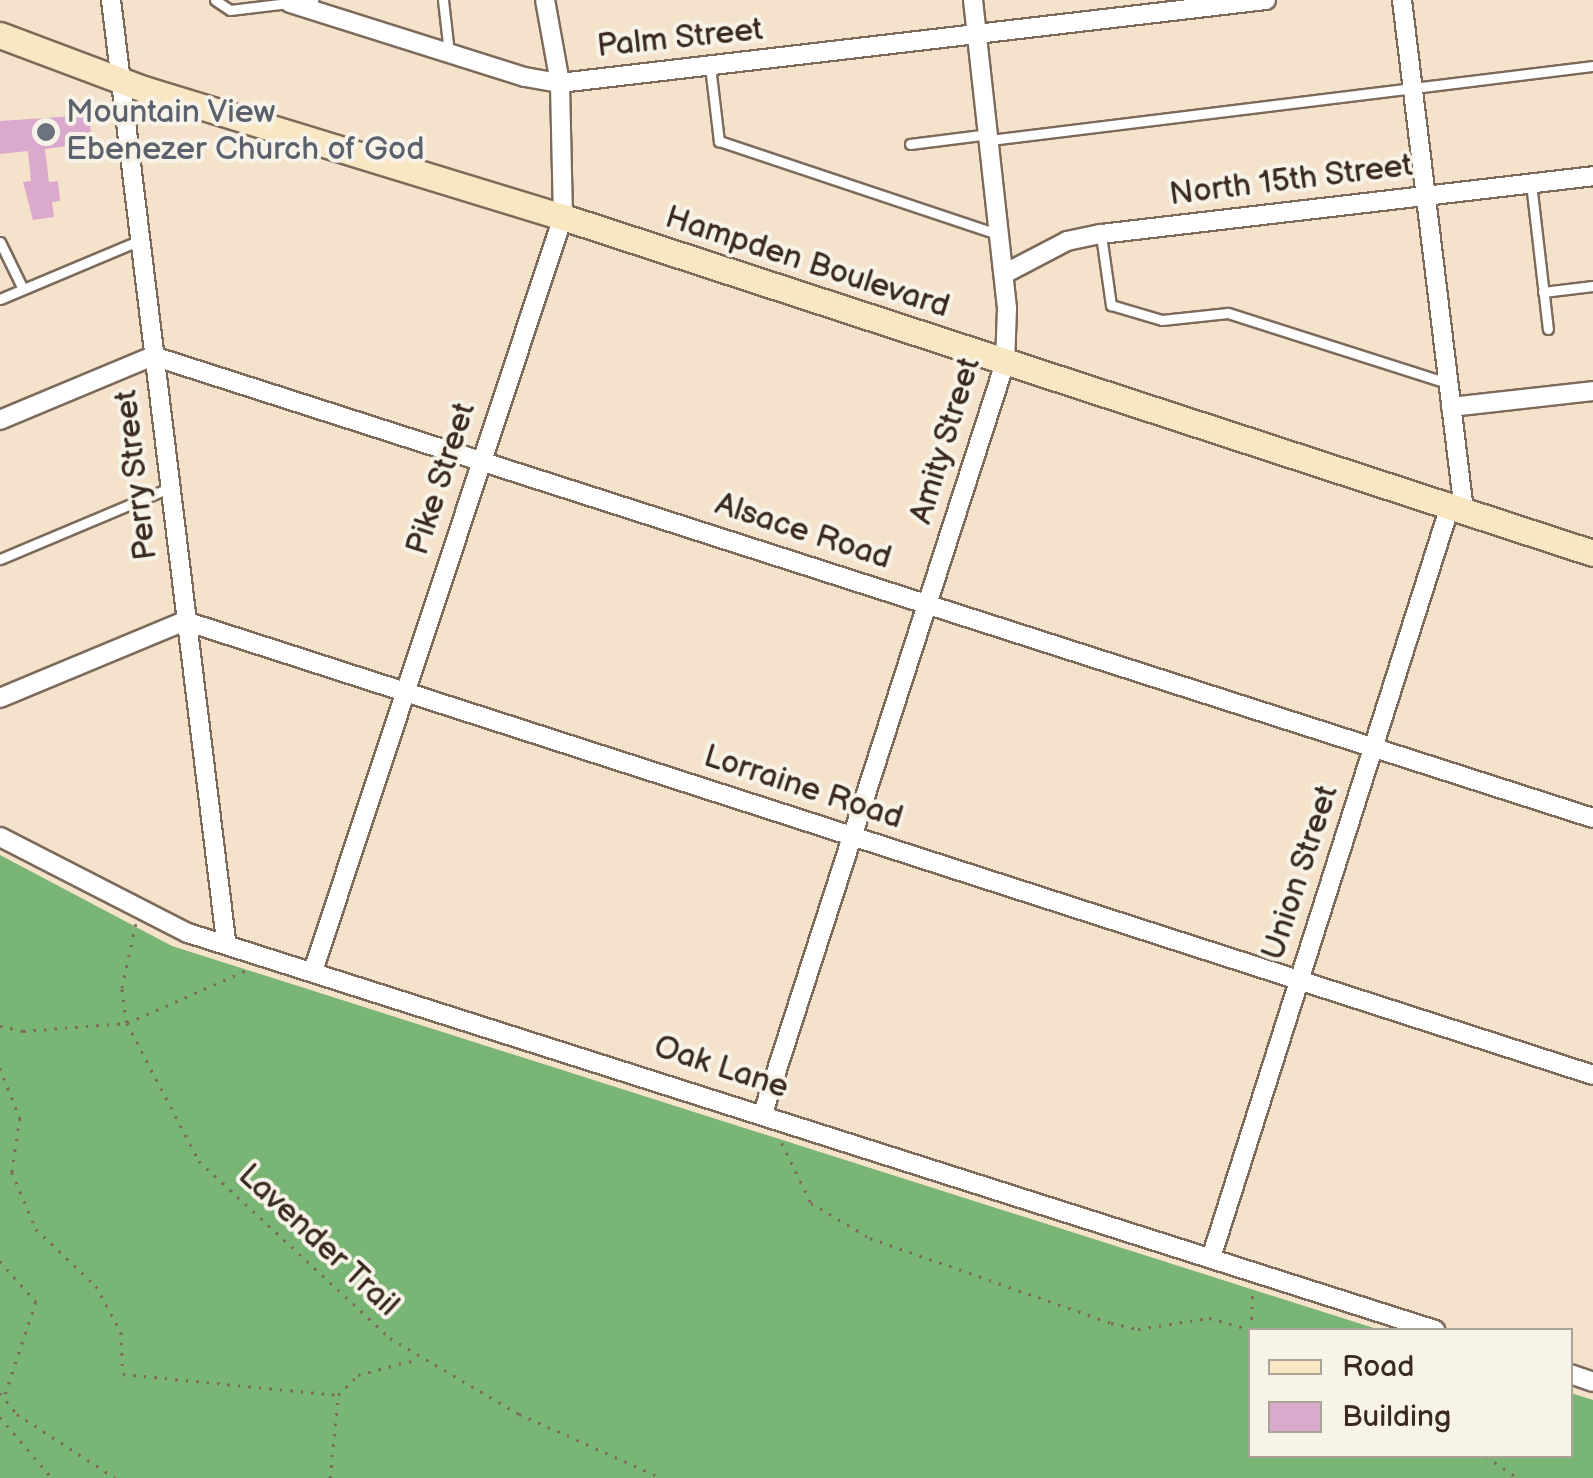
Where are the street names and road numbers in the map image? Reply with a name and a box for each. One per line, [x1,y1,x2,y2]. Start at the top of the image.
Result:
street label: Palm Street [595,11,765,67]
street label: North 15th Street [1167,147,1415,215]
street label: Hampden Boulevard [660,199,954,327]
street label: Amity Street [902,352,990,530]
street label: Perry Street [107,387,167,563]
street label: Pike Street [399,398,485,560]
street label: Alsace Road [710,486,896,578]
street label: Lorraine Road [699,738,907,838]
street label: Union Street [1255,781,1347,965]
street label: Oak Lane [649,1028,793,1108]
street label: Lavender Trail [229,1157,407,1325]

